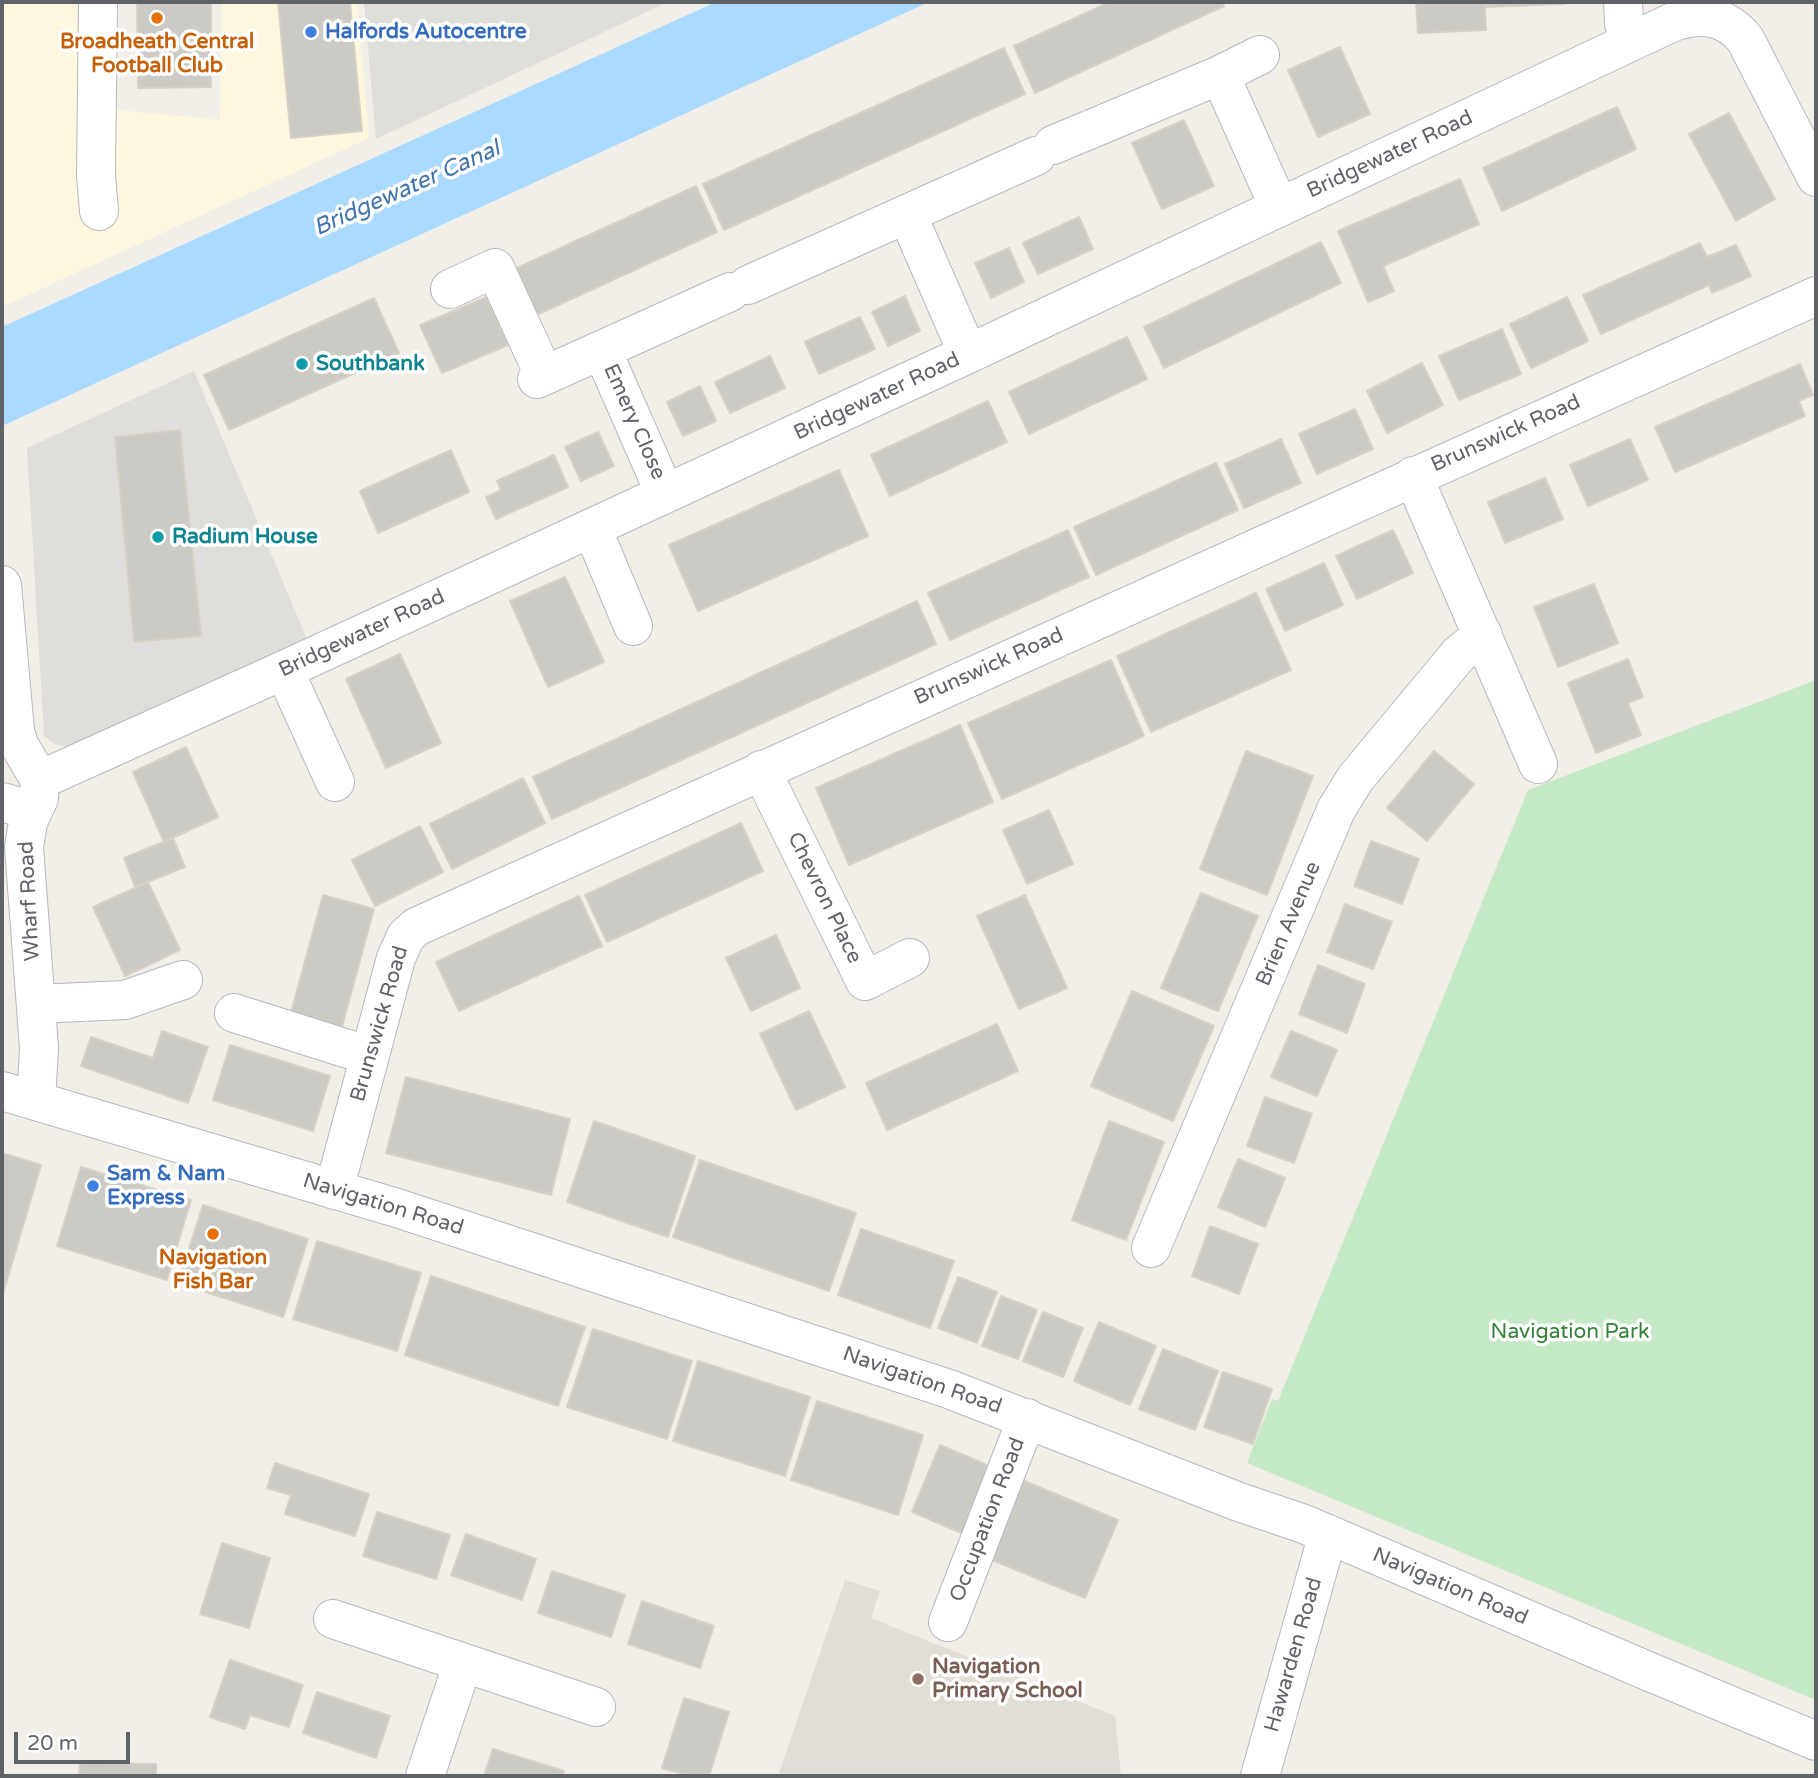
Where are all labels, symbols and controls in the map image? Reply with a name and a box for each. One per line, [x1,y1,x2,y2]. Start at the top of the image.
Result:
marker: Broadheath Central Football Club [149,10,165,26]
place label: Halfords Autocentre [325,19,527,45]
marker: Halfords Autocentre [303,24,319,40]
place label: Broadheath Central Football Club [60,29,254,79]
street label: Bridgewater Road [1303,106,1477,204]
water label: Bridgewater Canal [310,136,504,242]
street label: Bridgewater Road [790,348,964,446]
place label: Southbank [316,351,425,377]
marker: Southbank [294,356,310,372]
street label: Emery Close [597,360,671,484]
street label: Brunswick Road [1427,390,1585,478]
place label: Radium House [172,524,318,550]
marker: Radium House [150,529,166,545]
street label: Bridgewater Road [275,585,449,683]
street label: Brunswick Road [910,623,1068,711]
street label: Chevron Place [781,828,867,968]
street label: Wharf Road [14,840,46,962]
street label: Brien Avenue [1251,858,1327,990]
street label: Brunswick Road [346,943,414,1105]
place label: Sam & Nam Express [107,1161,225,1211]
street label: Navigation Road [300,1169,466,1241]
marker: Sam & Nam Express [85,1178,101,1194]
marker: Navigation Fish Bar [205,1226,221,1242]
place label: Navigation Fish Bar [159,1245,267,1295]
park label: Navigation Park [1491,1319,1649,1345]
street label: Navigation Road [839,1342,1005,1420]
street label: Occupation Road [945,1434,1031,1606]
street label: Navigation Road [1368,1543,1532,1631]
street label: Hawarden Road [1260,1575,1328,1735]
place label: Navigation Primary School [932,1654,1083,1704]
marker: Navigation Primary School [910,1671,926,1687]
scale bar [18,1718,133,1762]
text: 20 m [27,1731,78,1756]

